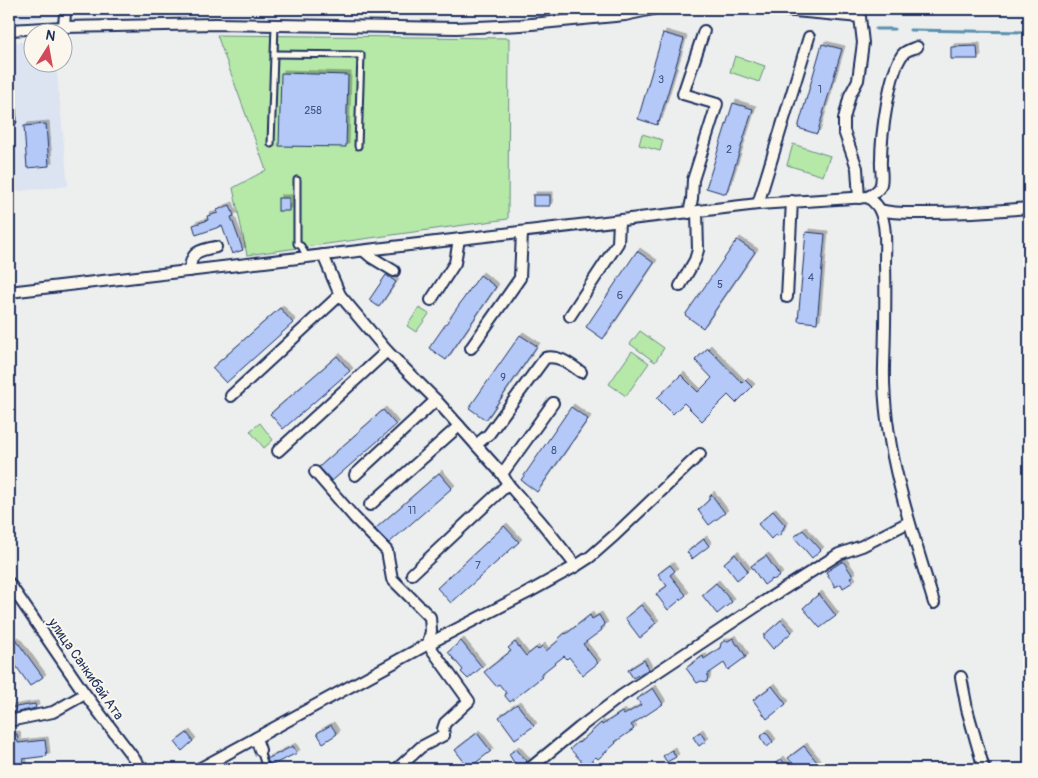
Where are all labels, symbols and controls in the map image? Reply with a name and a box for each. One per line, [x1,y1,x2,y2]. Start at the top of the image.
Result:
north arrow [22,22,72,72]
text: N [44,26,57,45]
house number: 3 [658,73,664,86]
house number: 1 [818,83,822,96]
house number: 258 [304,104,322,117]
house number: 2 [726,143,732,156]
house number: 4 [808,271,815,284]
house number: 5 [717,278,723,291]
house number: 6 [617,289,623,302]
house number: 9 [500,371,506,384]
house number: 8 [551,444,557,457]
house number: 11 [408,504,416,517]
house number: 7 [475,559,481,572]
street label: улица Санкибай Ата [44,614,127,723]

